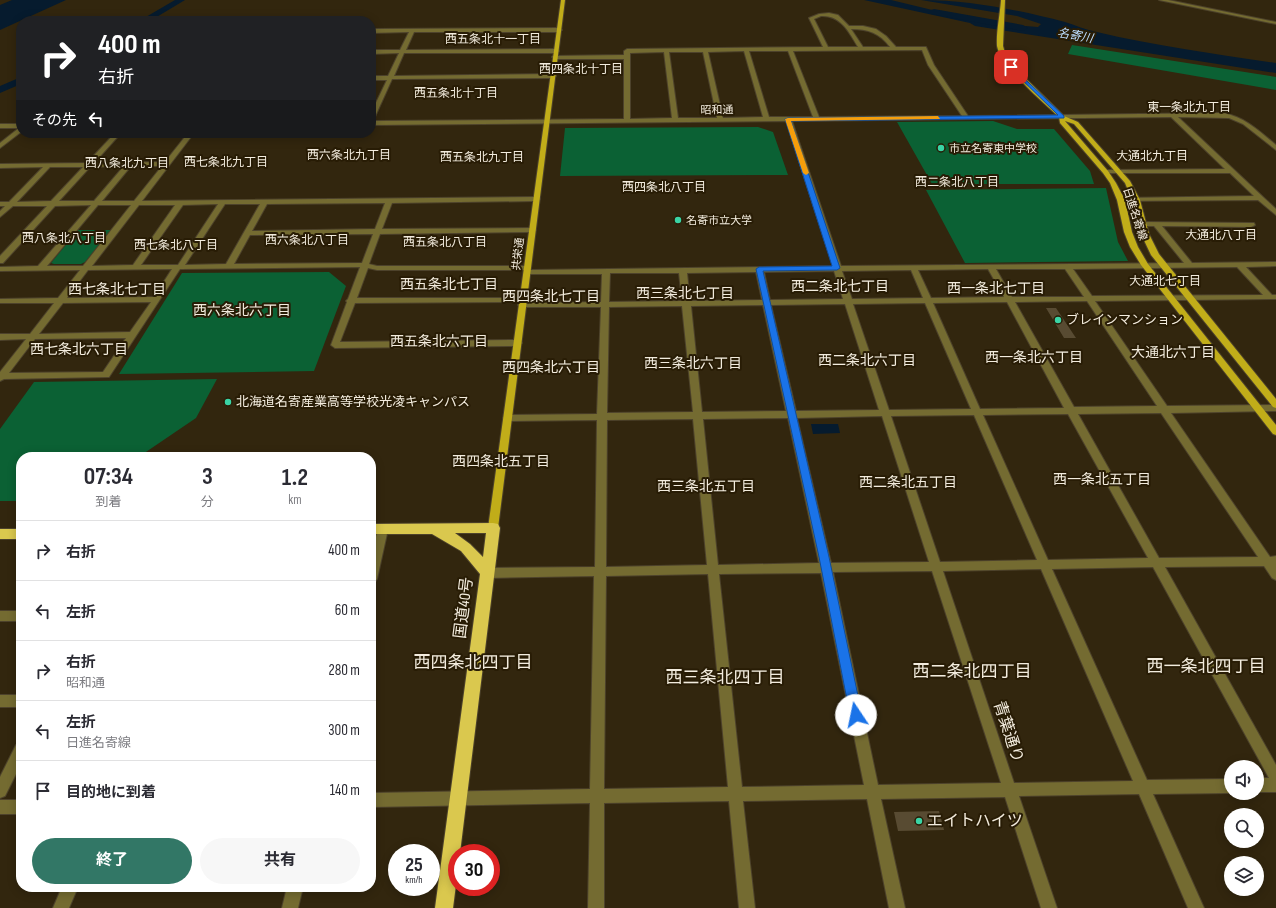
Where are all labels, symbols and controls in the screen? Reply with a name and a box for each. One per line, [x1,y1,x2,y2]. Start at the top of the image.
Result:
water label: 名寄川 [1056,25,1096,47]
text: 400 m [98,28,161,61]
icon: right [32,32,84,84]
district label: 西五条北十一丁目 [445,32,541,47]
pin [994,50,1028,84]
icon: arrive [1000,56,1022,78]
district label: 西四条北十丁目 [539,62,623,77]
text: 右折 [98,67,134,88]
district label: 西五条北十丁目 [414,86,498,101]
district label: 東一条北九丁目 [1147,100,1231,115]
street label: 昭和通 [700,103,734,117]
icon: left [85,108,107,130]
text: その先 [32,111,77,130]
place label: 市立名寄東中学校 [949,142,1037,155]
marker: 市立名寄東中学校 [936,143,946,153]
district label: 西六条北九丁目 [307,148,391,163]
district label: 大通北九丁目 [1116,149,1188,164]
district label: 西五条北九丁目 [440,150,524,165]
district label: 西七条北九丁目 [184,155,268,170]
district label: 西八条北九丁目 [85,156,169,171]
district label: 西二条北八丁目 [915,175,999,190]
district label: 西四条北八丁目 [622,180,706,195]
street label: 日進名寄線 [1120,186,1150,242]
place label: 名寄市立大学 [686,214,752,227]
marker: 名寄市立大学 [673,215,683,225]
district label: 大通北八丁目 [1185,228,1257,243]
district label: 西八条北八丁目 [22,231,106,246]
district label: 西六条北八丁目 [265,233,349,248]
district label: 西五条北八丁目 [403,235,487,250]
street label: 共栄通 [510,237,526,271]
district label: 西七条北八丁目 [134,238,218,253]
district label: 大通北七丁目 [1129,274,1201,289]
district label: 西五条北七丁目 [400,276,498,293]
district label: 西二条北七丁目 [791,278,889,295]
district label: 西一条北七丁目 [947,280,1045,297]
district label: 西七条北七丁目 [68,281,166,298]
district label: 西三条北七丁目 [636,285,734,302]
district label: 西四条北七丁目 [502,288,600,305]
district label: 西六条北六丁目 [193,302,291,319]
place label: ブレインマンション [1066,312,1183,328]
marker: ブレインマンション [1053,315,1063,325]
district label: 西五条北六丁目 [390,333,488,350]
district label: 西七条北六丁目 [30,341,128,358]
district label: 大通北六丁目 [1131,344,1215,361]
district label: 西一条北六丁目 [985,349,1083,366]
district label: 西二条北六丁目 [818,352,916,369]
district label: 西三条北六丁目 [644,355,742,372]
district label: 西四条北六丁目 [502,359,600,376]
place label: 北海道名寄産業高等学校光凌キャンパス [236,394,470,410]
marker: 北海道名寄産業高等学校光凌キャンパス [223,397,233,407]
district label: 西四条北五丁目 [452,453,550,470]
text: 07:34 [84,462,133,491]
text: 3 [202,462,213,491]
text: 1.2 [282,463,308,492]
district label: 西一条北五丁目 [1053,471,1151,488]
district label: 西二条北五丁目 [859,474,957,491]
district label: 西三条北五丁目 [657,478,755,495]
text: km [288,492,302,508]
text: 到着 [95,494,121,510]
text: 分 [201,494,214,510]
icon: right [32,540,54,562]
text: 400 m [328,541,360,560]
text: 右折 [66,543,96,562]
street label: 国道40号 [451,576,477,640]
icon: left [32,600,54,622]
text: 60 m [335,601,360,620]
text: 左折 [66,603,96,622]
text: 右折 [66,653,96,672]
district label: 西四条北四丁目 [414,653,533,673]
district label: 西一条北四丁目 [1147,657,1266,677]
icon: right [32,660,54,682]
text: 280 m [329,661,360,680]
district label: 西二条北四丁目 [913,662,1032,682]
district label: 西三条北四丁目 [666,668,785,688]
text: 昭和通 [66,675,105,691]
position arrow [835,694,877,736]
street label: 青葉通り [989,699,1027,765]
text: 左折 [66,713,96,732]
icon: left [32,720,54,742]
text: 300 m [328,721,360,740]
text: 日進名寄線 [66,735,131,751]
map controls [1224,760,1264,896]
button: sound [1224,760,1264,800]
icon: arrive [32,780,54,802]
text: 140 m [330,781,360,800]
text: 目的地に到着 [66,783,156,802]
button: search [1224,808,1264,848]
place label: エイトハイツ [927,812,1023,831]
marker: エイトハイツ [914,816,924,826]
button: 終了 [32,838,192,884]
button: 共有 [200,838,360,884]
speed limit sign: 30 [448,844,500,896]
text: 25 [405,853,423,877]
button: layers [1224,856,1264,896]
text: km/h [405,874,423,886]

